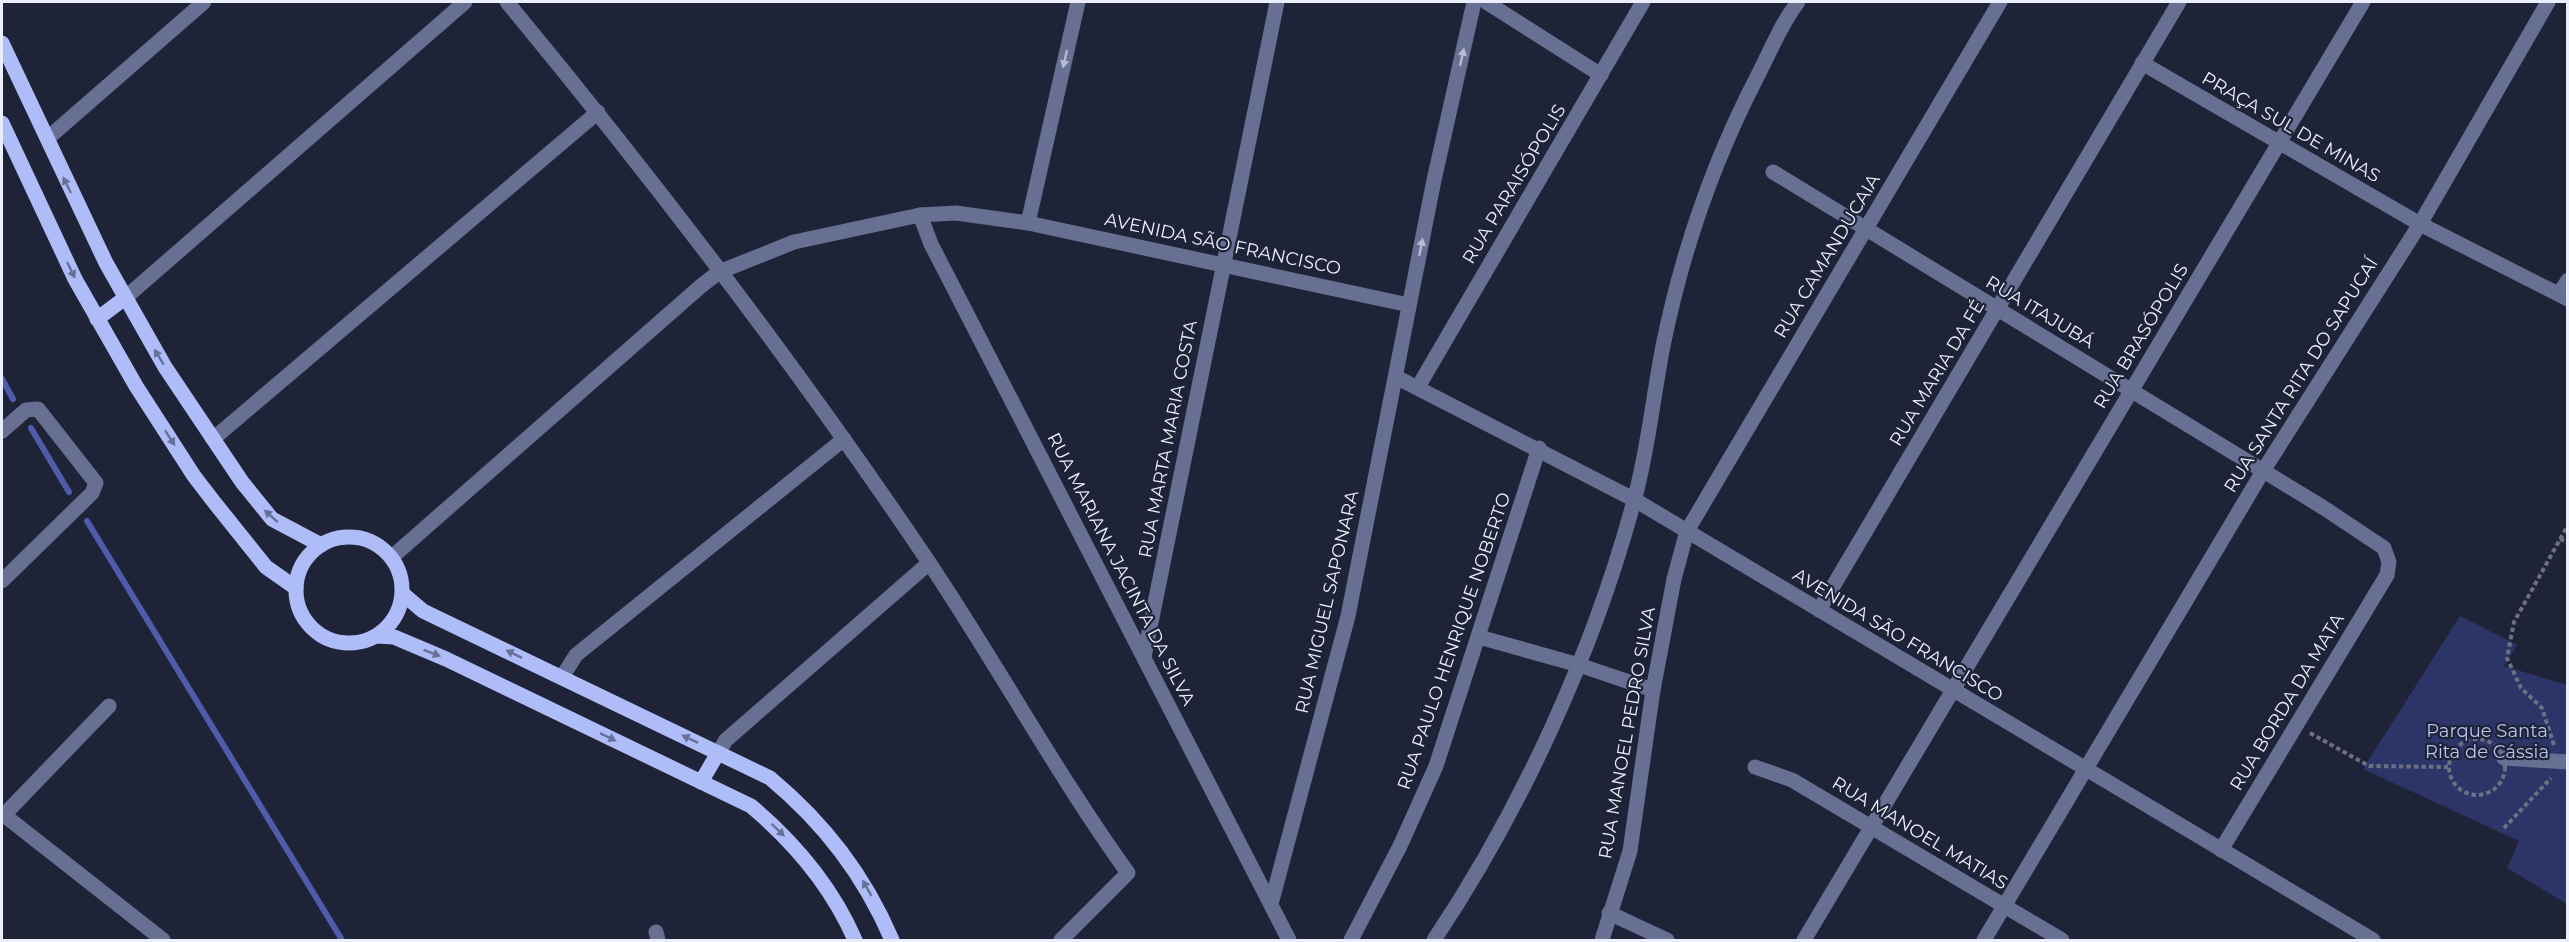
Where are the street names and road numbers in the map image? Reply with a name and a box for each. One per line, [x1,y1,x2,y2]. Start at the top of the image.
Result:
street label: PRAÇA SUL DE MINAS [2198,67,2384,187]
street label: RUA PARAISÓPOLIS [1458,100,1570,268]
street label: RUA CAMANDUCAIA [1769,170,1885,342]
street label: AVENIDA SÃO FRANCISCO [1103,208,1343,280]
street label: RUA SANTA RITA DO SAPUCAÍ [2219,253,2383,497]
street label: RUA BRASÓPOLIS [2089,259,2193,413]
street label: RUA ITAJUBÁ [1982,271,2098,353]
street label: RUA MARIA DA FÉ [1885,296,1989,450]
street label: RUA MARTA MARIA COSTA [1134,318,1202,560]
street label: RUA MARIANA JACINTA DA SILVA [1042,429,1200,709]
street label: RUA MIGUEL SAPONARA [1291,488,1363,716]
street label: RUA PAULO HENRIQUE NOBERTO [1393,489,1515,793]
street label: AVENIDA SÃO FRANCISCO [1789,563,2007,707]
street label: RUA MANOEL PEDRO SILVA [1594,605,1660,861]
street label: RUA BORDA DA MATA [2225,609,2349,795]
street label: RUA MANOEL MATIAS [1828,772,2012,894]

